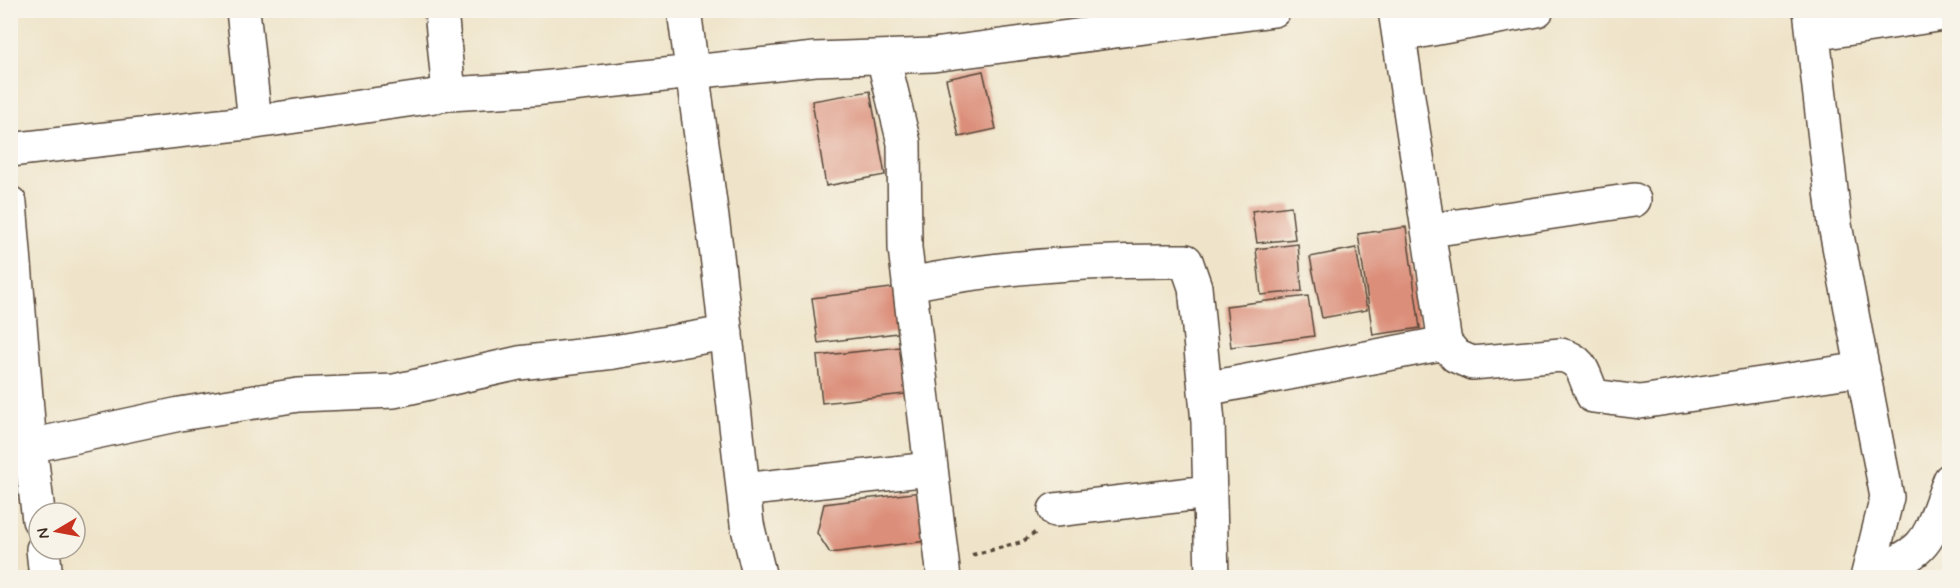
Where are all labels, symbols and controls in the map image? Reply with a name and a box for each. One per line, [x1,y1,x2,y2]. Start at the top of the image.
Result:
north arrow [27,501,87,561]
text: N [32,526,55,540]

